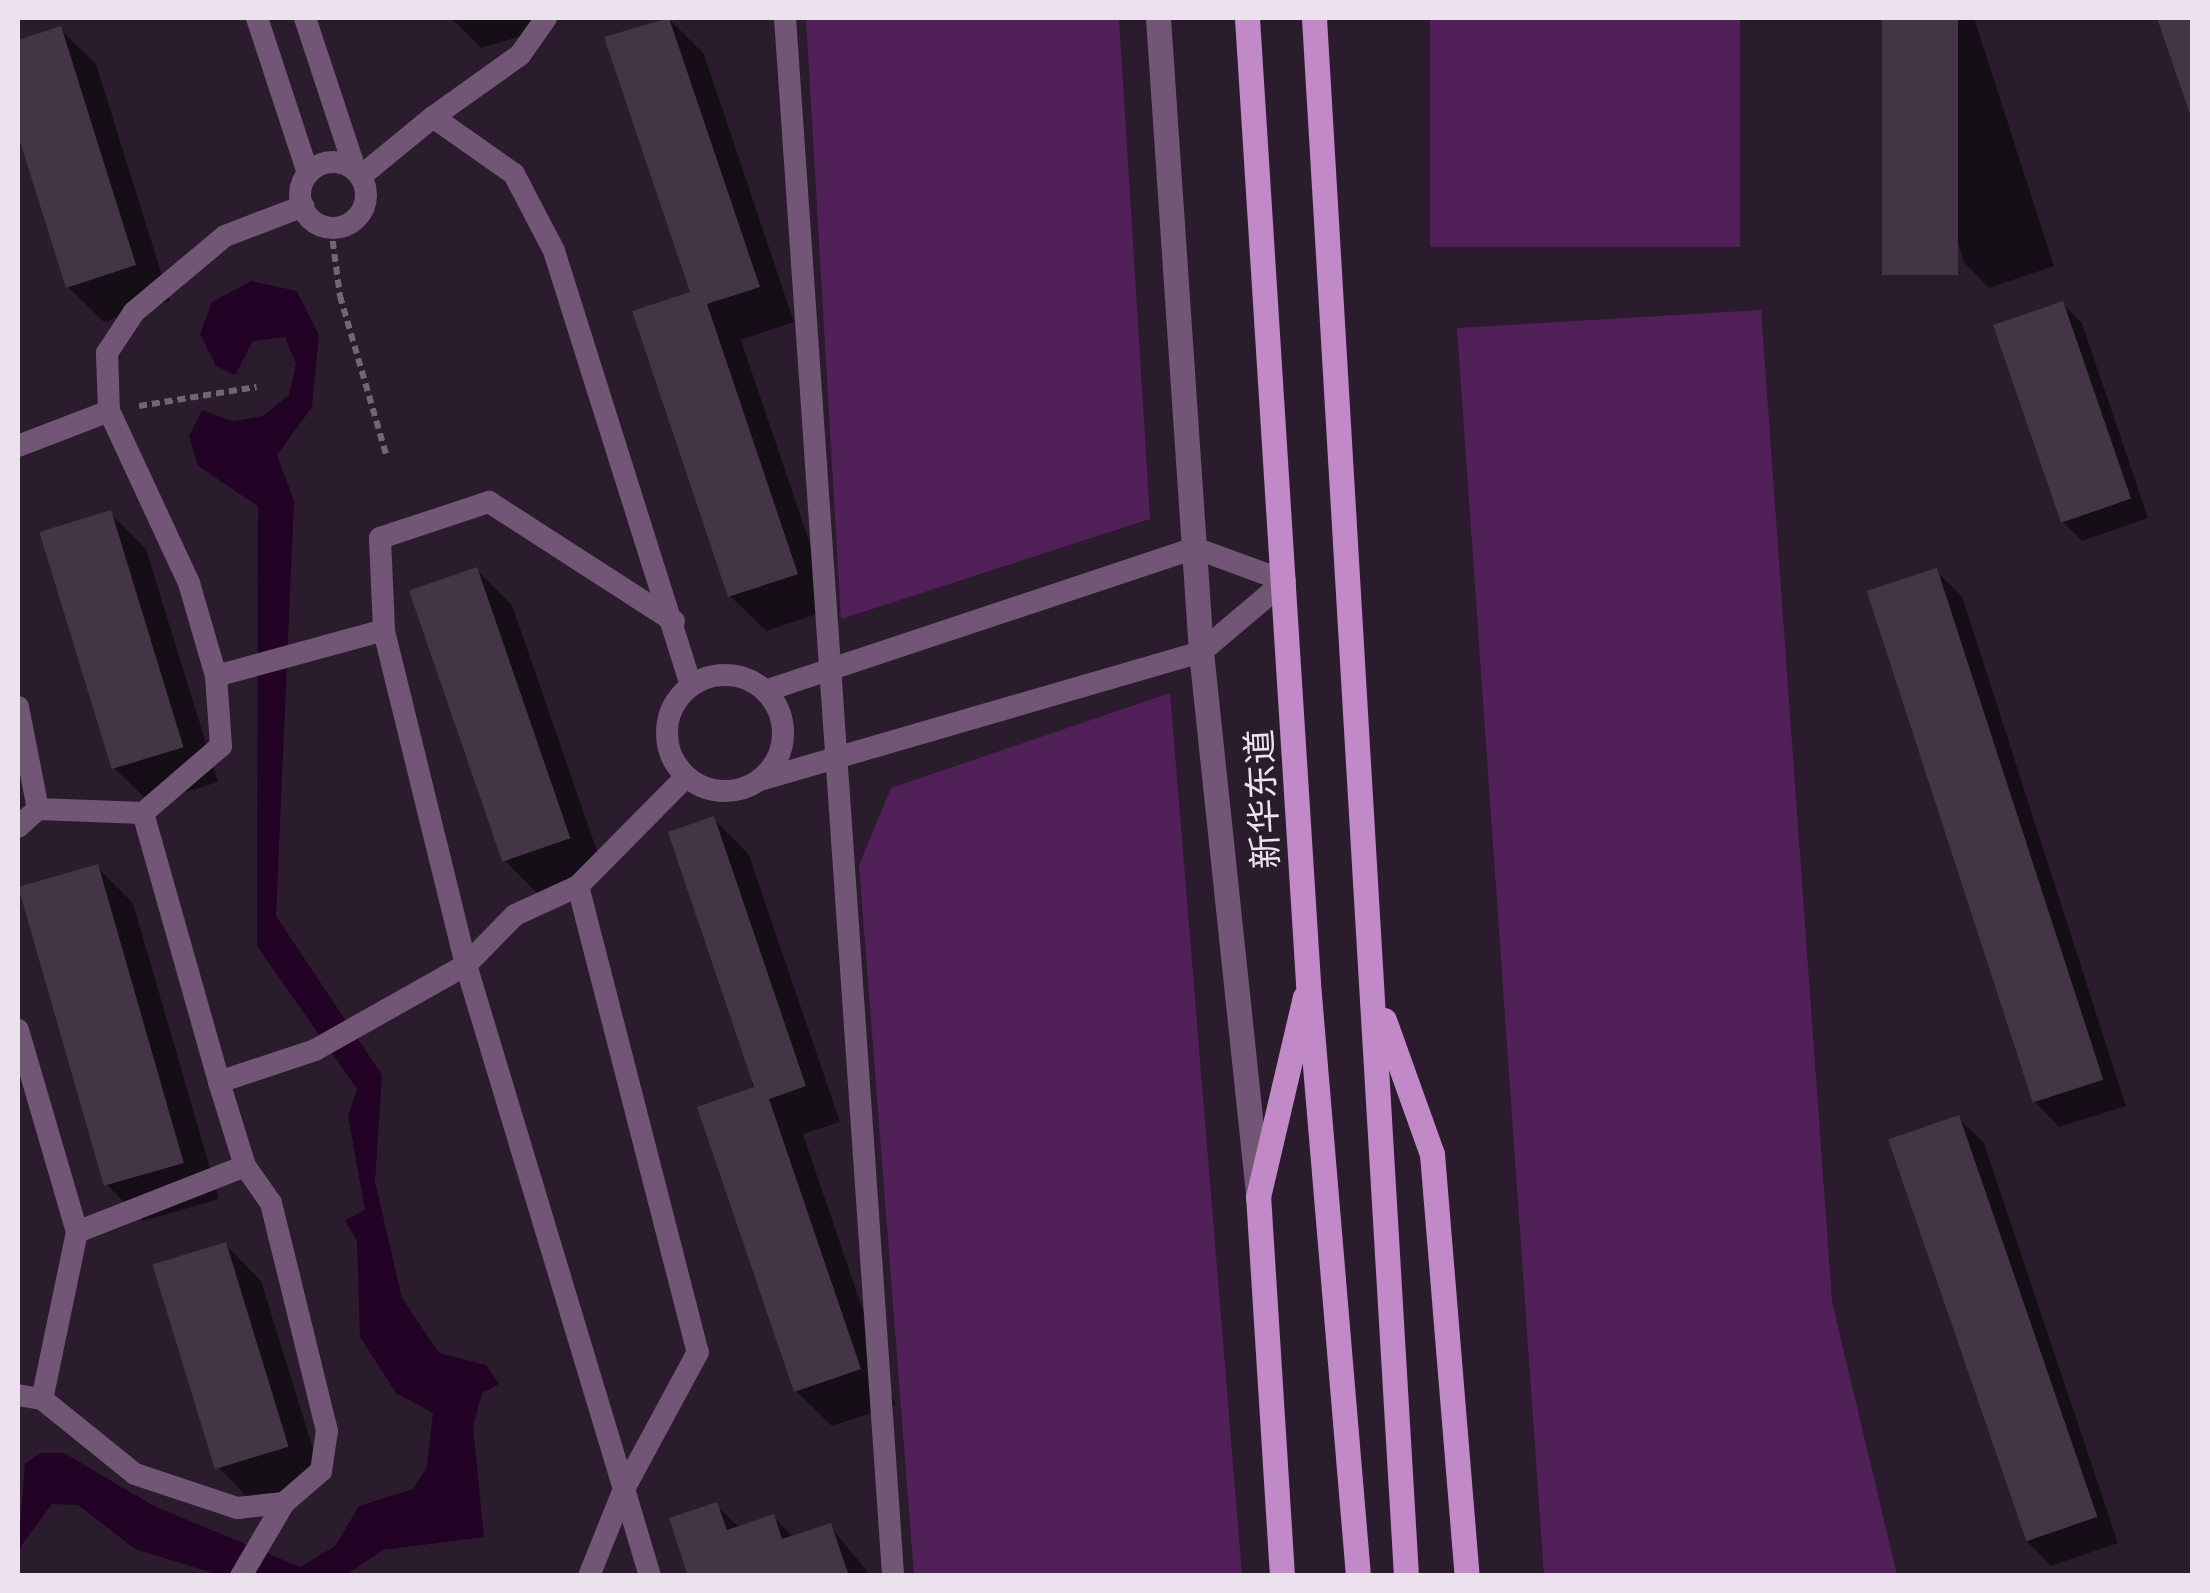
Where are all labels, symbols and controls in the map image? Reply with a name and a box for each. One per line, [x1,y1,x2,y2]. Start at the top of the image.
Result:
street label: 新华东道 [1238,728,1288,870]

